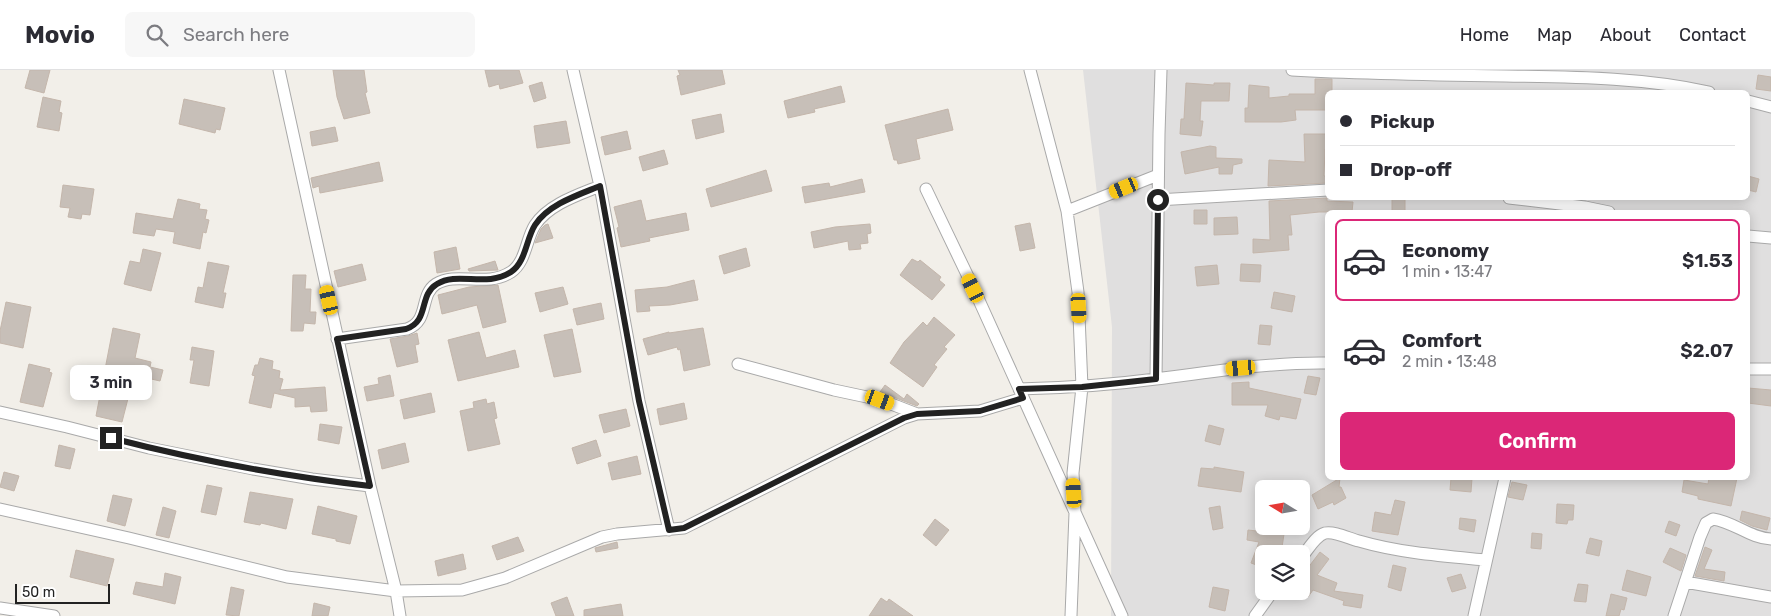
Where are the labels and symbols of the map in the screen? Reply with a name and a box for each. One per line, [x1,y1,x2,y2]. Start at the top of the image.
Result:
car [1107,175,1140,201]
route start [1147,189,1169,211]
car [959,271,986,305]
car [318,284,339,316]
car [1070,293,1087,323]
car [1225,359,1256,377]
callout: 3 min [70,366,152,400]
car [863,388,896,412]
route end [100,427,122,449]
car [1065,478,1082,508]
north arrow [1255,480,1310,535]
scale bar [15,581,110,604]

